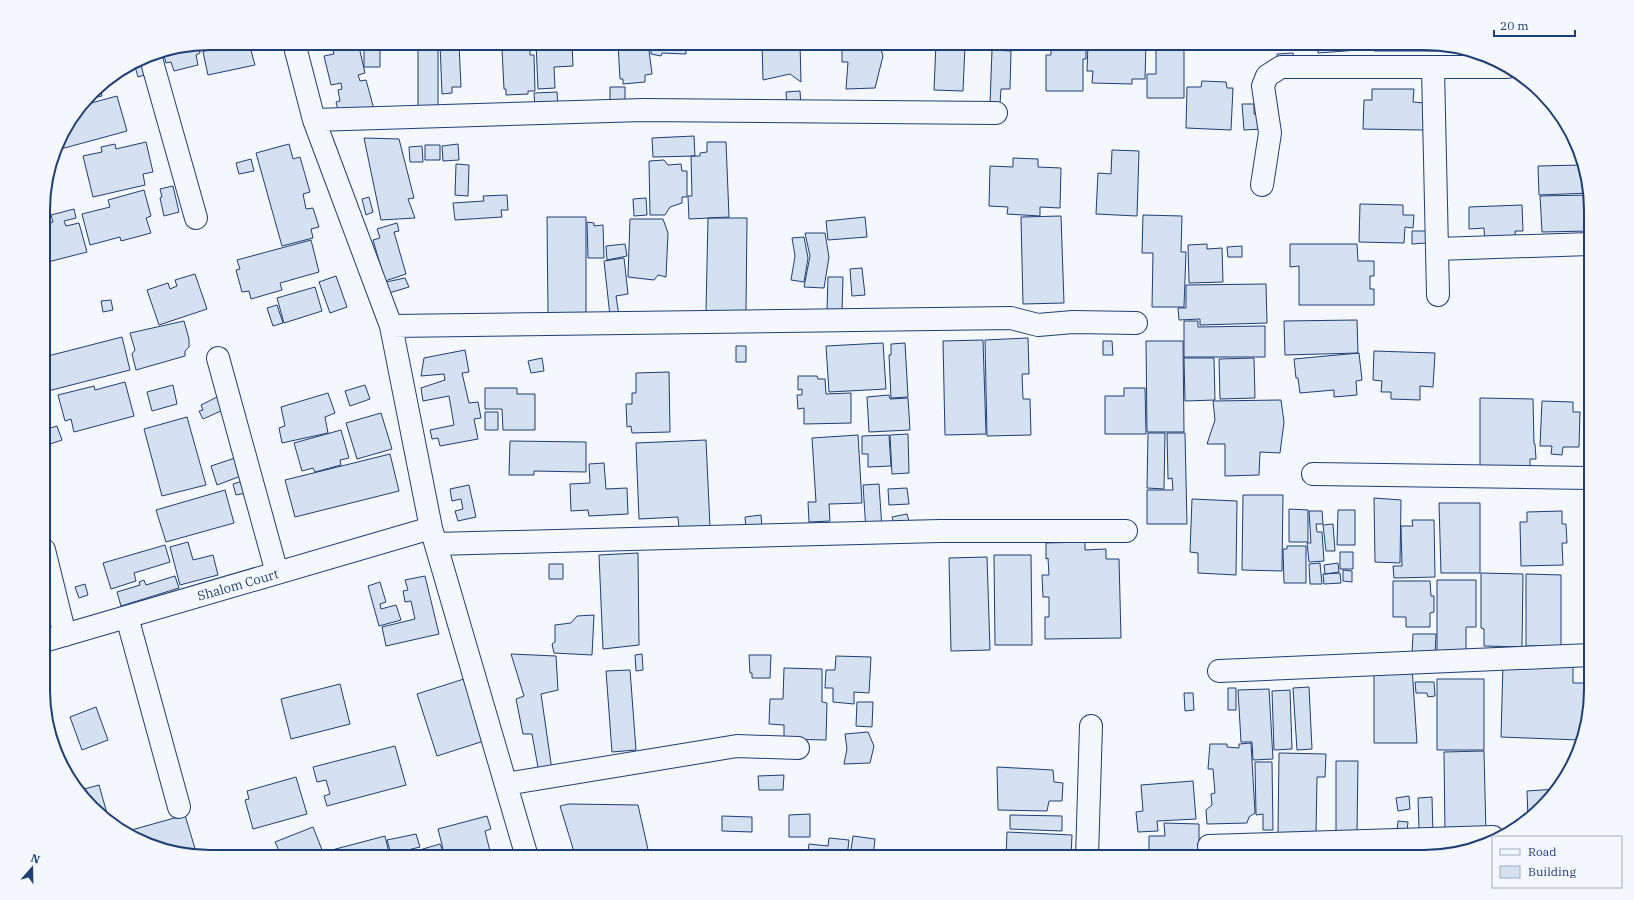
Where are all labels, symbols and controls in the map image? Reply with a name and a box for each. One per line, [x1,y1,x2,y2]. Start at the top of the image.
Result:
scale bar [1494,12,1575,38]
text: 20 m [1500,18,1529,33]
street label: Shalom Court [195,565,281,605]
legend [1492,836,1622,888]
text: Road [1528,844,1557,859]
north arrow [12,848,52,888]
text: N [29,851,42,867]
text: Building [1528,864,1576,879]

